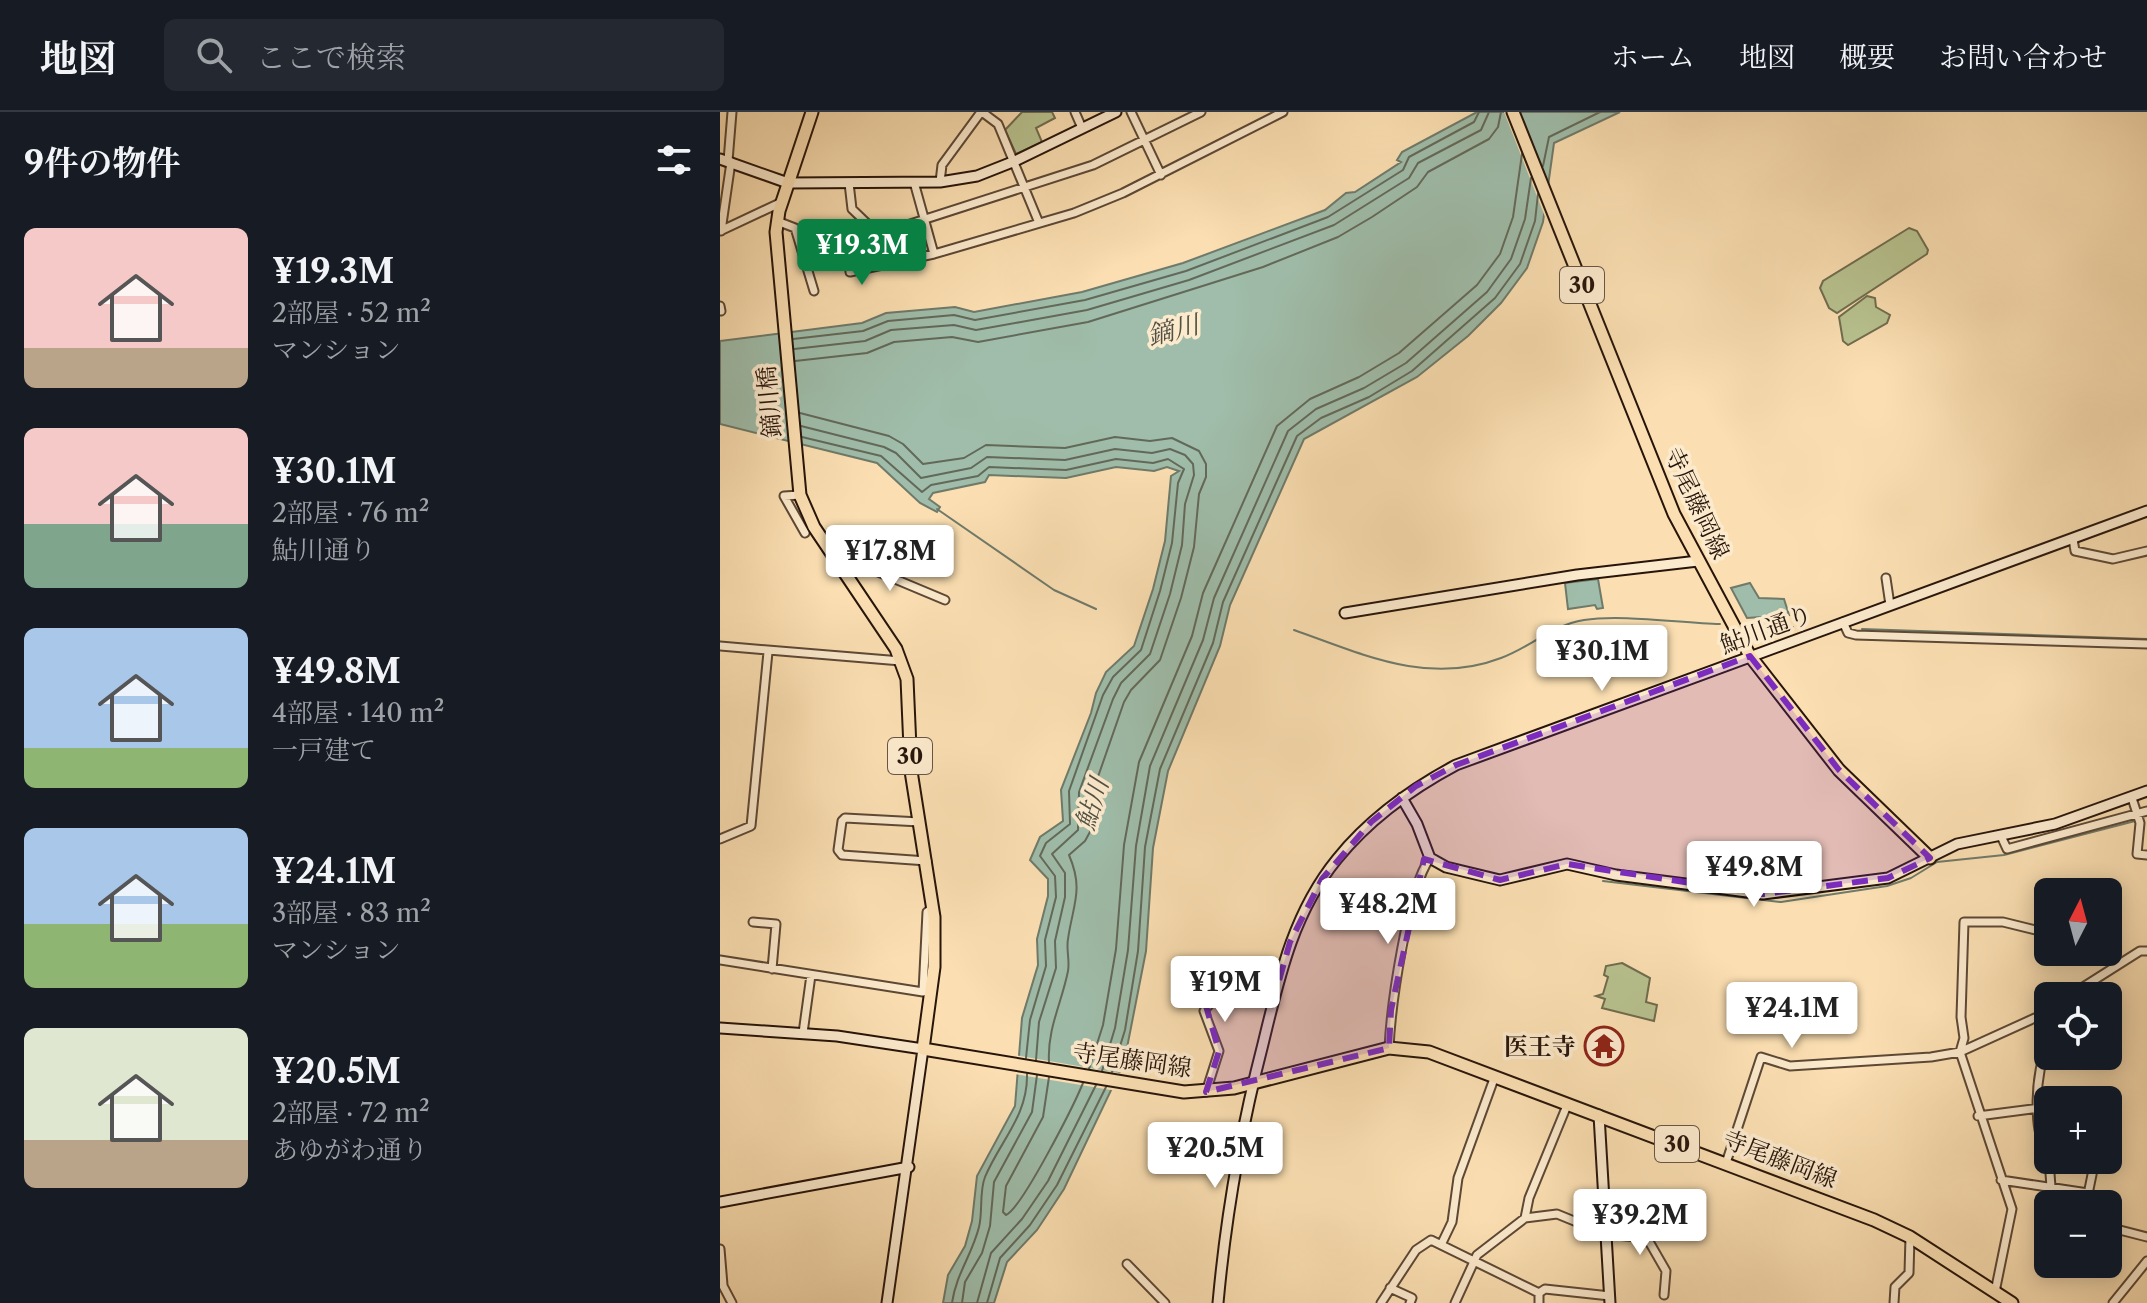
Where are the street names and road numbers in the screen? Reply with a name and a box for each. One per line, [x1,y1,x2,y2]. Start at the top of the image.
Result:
road number: 30 [1560,267,1604,303]
street label: 鏑川橋 [751,365,787,439]
street label: 寺尾藤岡線 [1659,442,1735,564]
street label: 鮎川通り [1716,599,1816,659]
road number: 30 [888,738,932,774]
street label: 寺尾藤岡線 [1071,1037,1193,1083]
street label: 寺尾藤岡線 [1719,1124,1841,1194]
road number: 30 [1655,1126,1699,1162]

